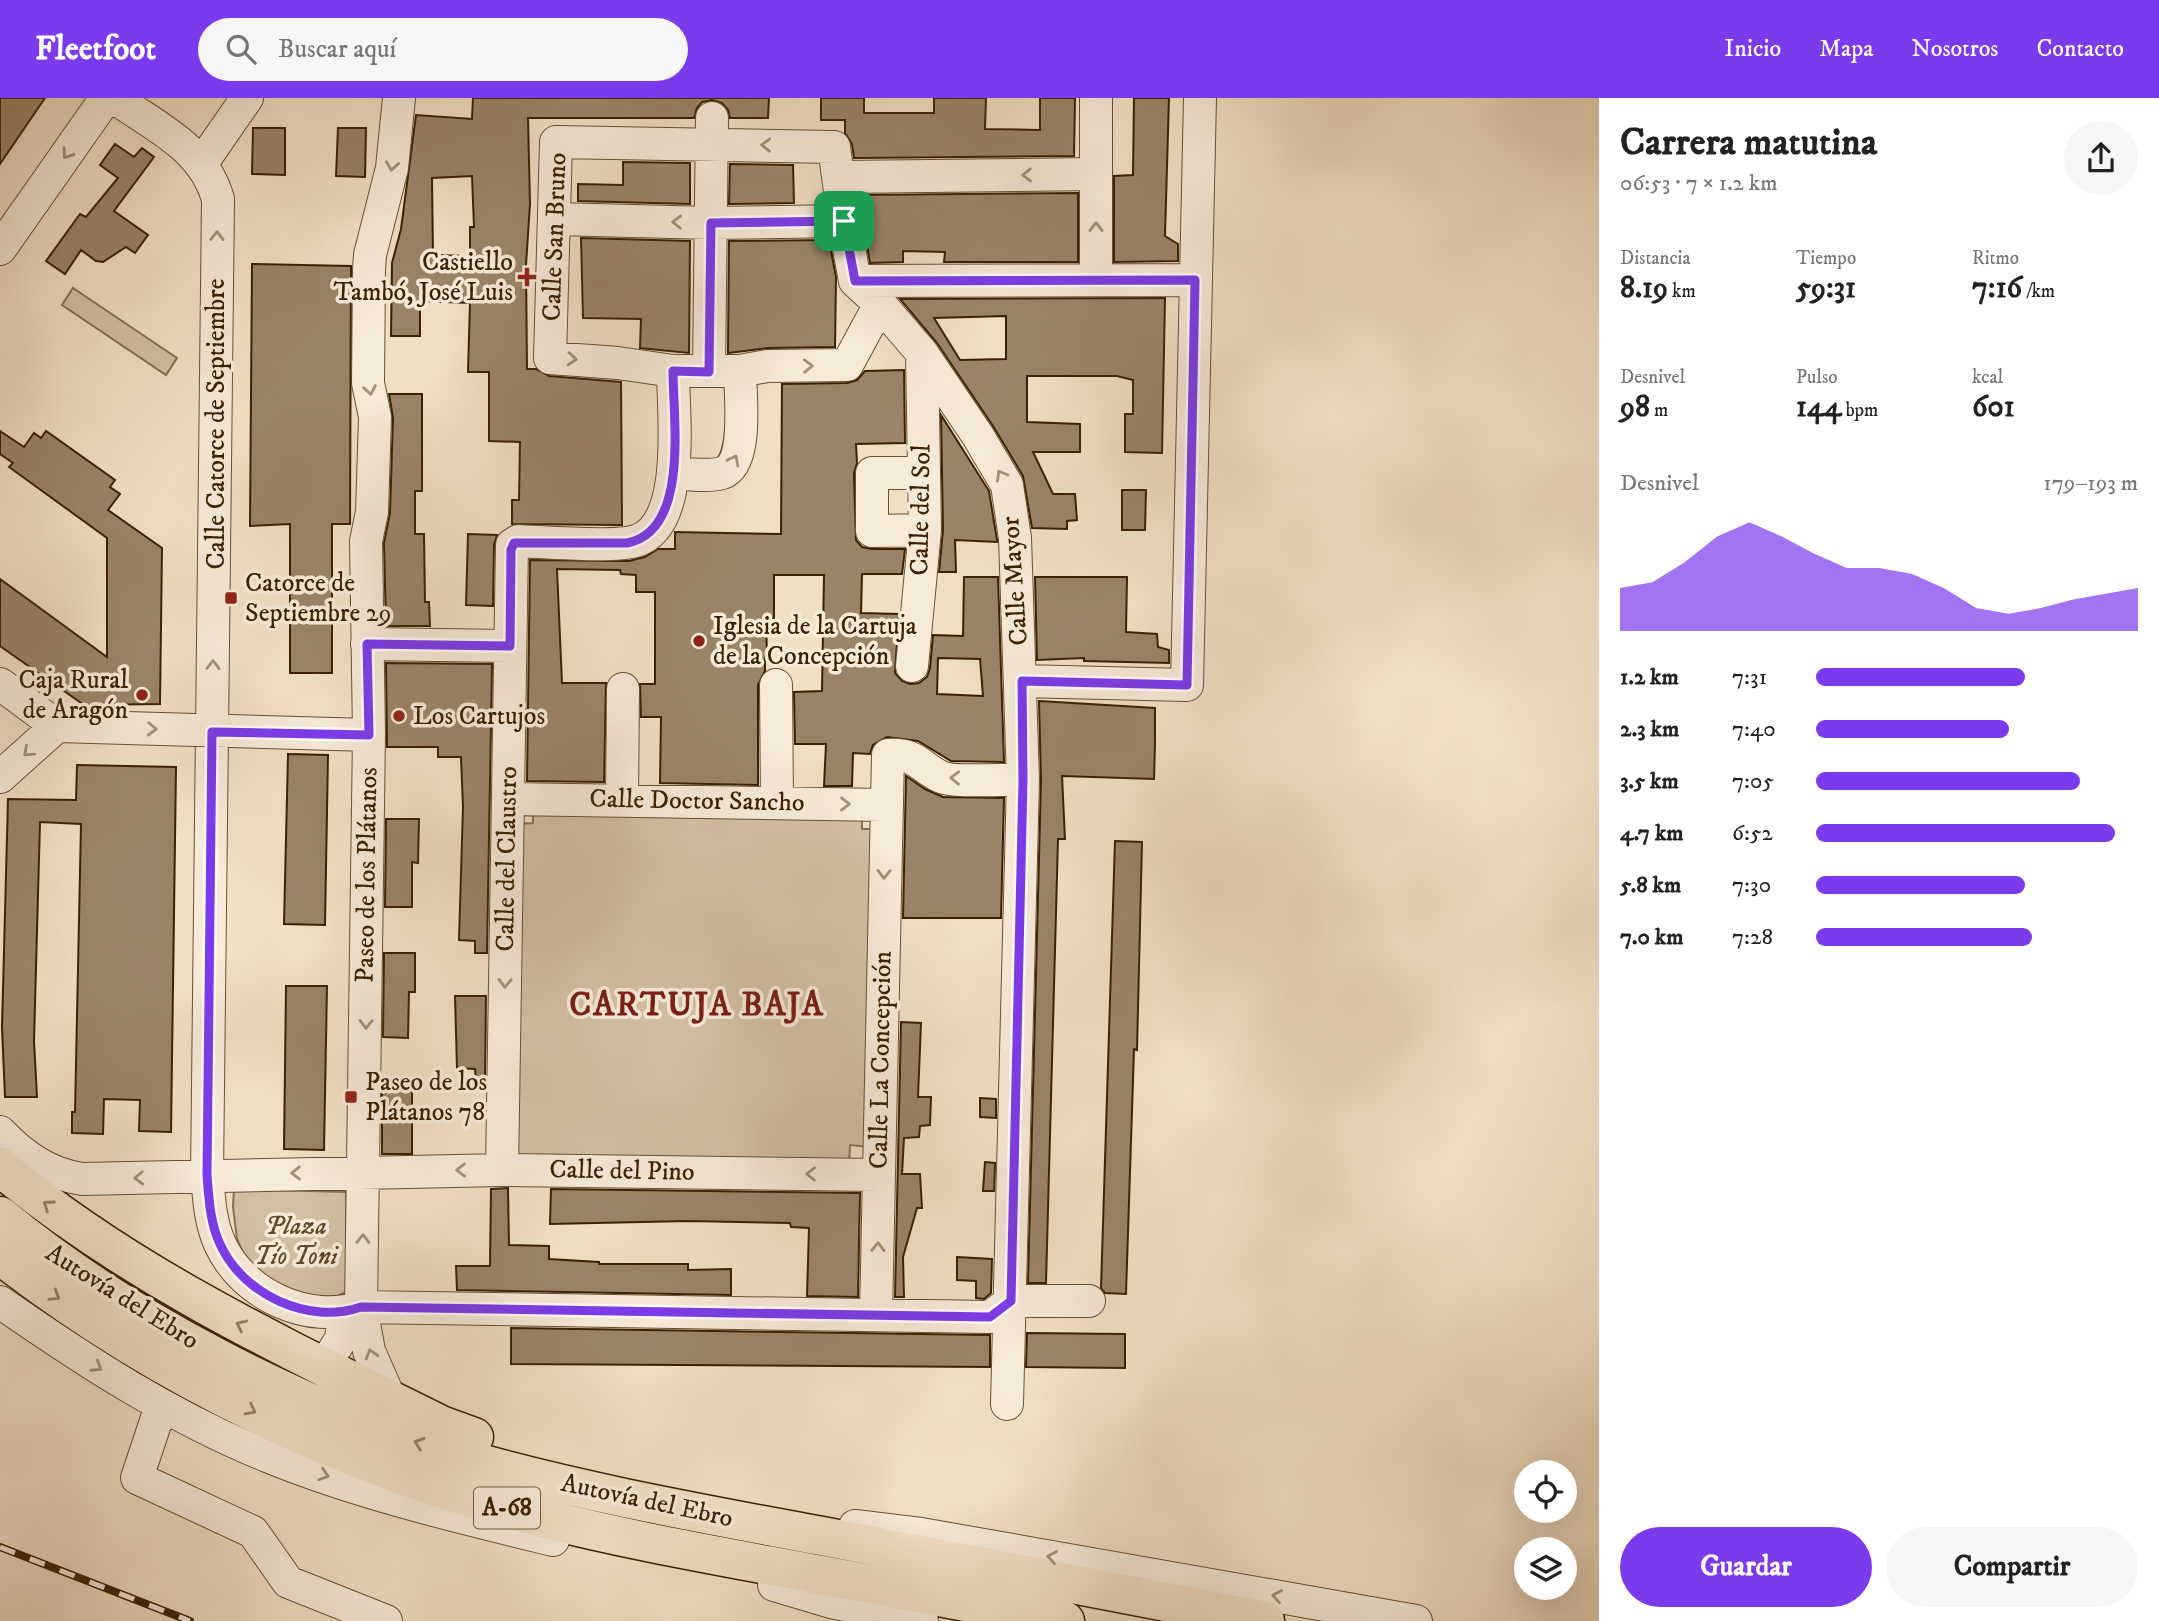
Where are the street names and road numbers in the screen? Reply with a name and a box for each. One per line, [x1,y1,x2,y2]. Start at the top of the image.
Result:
street label: Calle San Bruno [536,152,574,322]
street label: Calle Catorce de Septiembre [200,278,233,570]
street label: Calle del Sol [903,444,939,576]
street label: Calle Mayor [994,515,1036,647]
street label: Calle del Claustro [489,766,525,952]
street label: Paseo de los Plátanos [349,767,385,983]
street label: Calle Doctor Sancho [589,783,805,819]
street label: Calle La Concepción [863,950,899,1169]
street label: Calle del Pino [549,1153,695,1189]
street label: Autovía del Ebro [39,1237,205,1357]
street label: Autovía del Ebro [558,1467,736,1535]
road number: A-68 [474,1488,540,1528]

